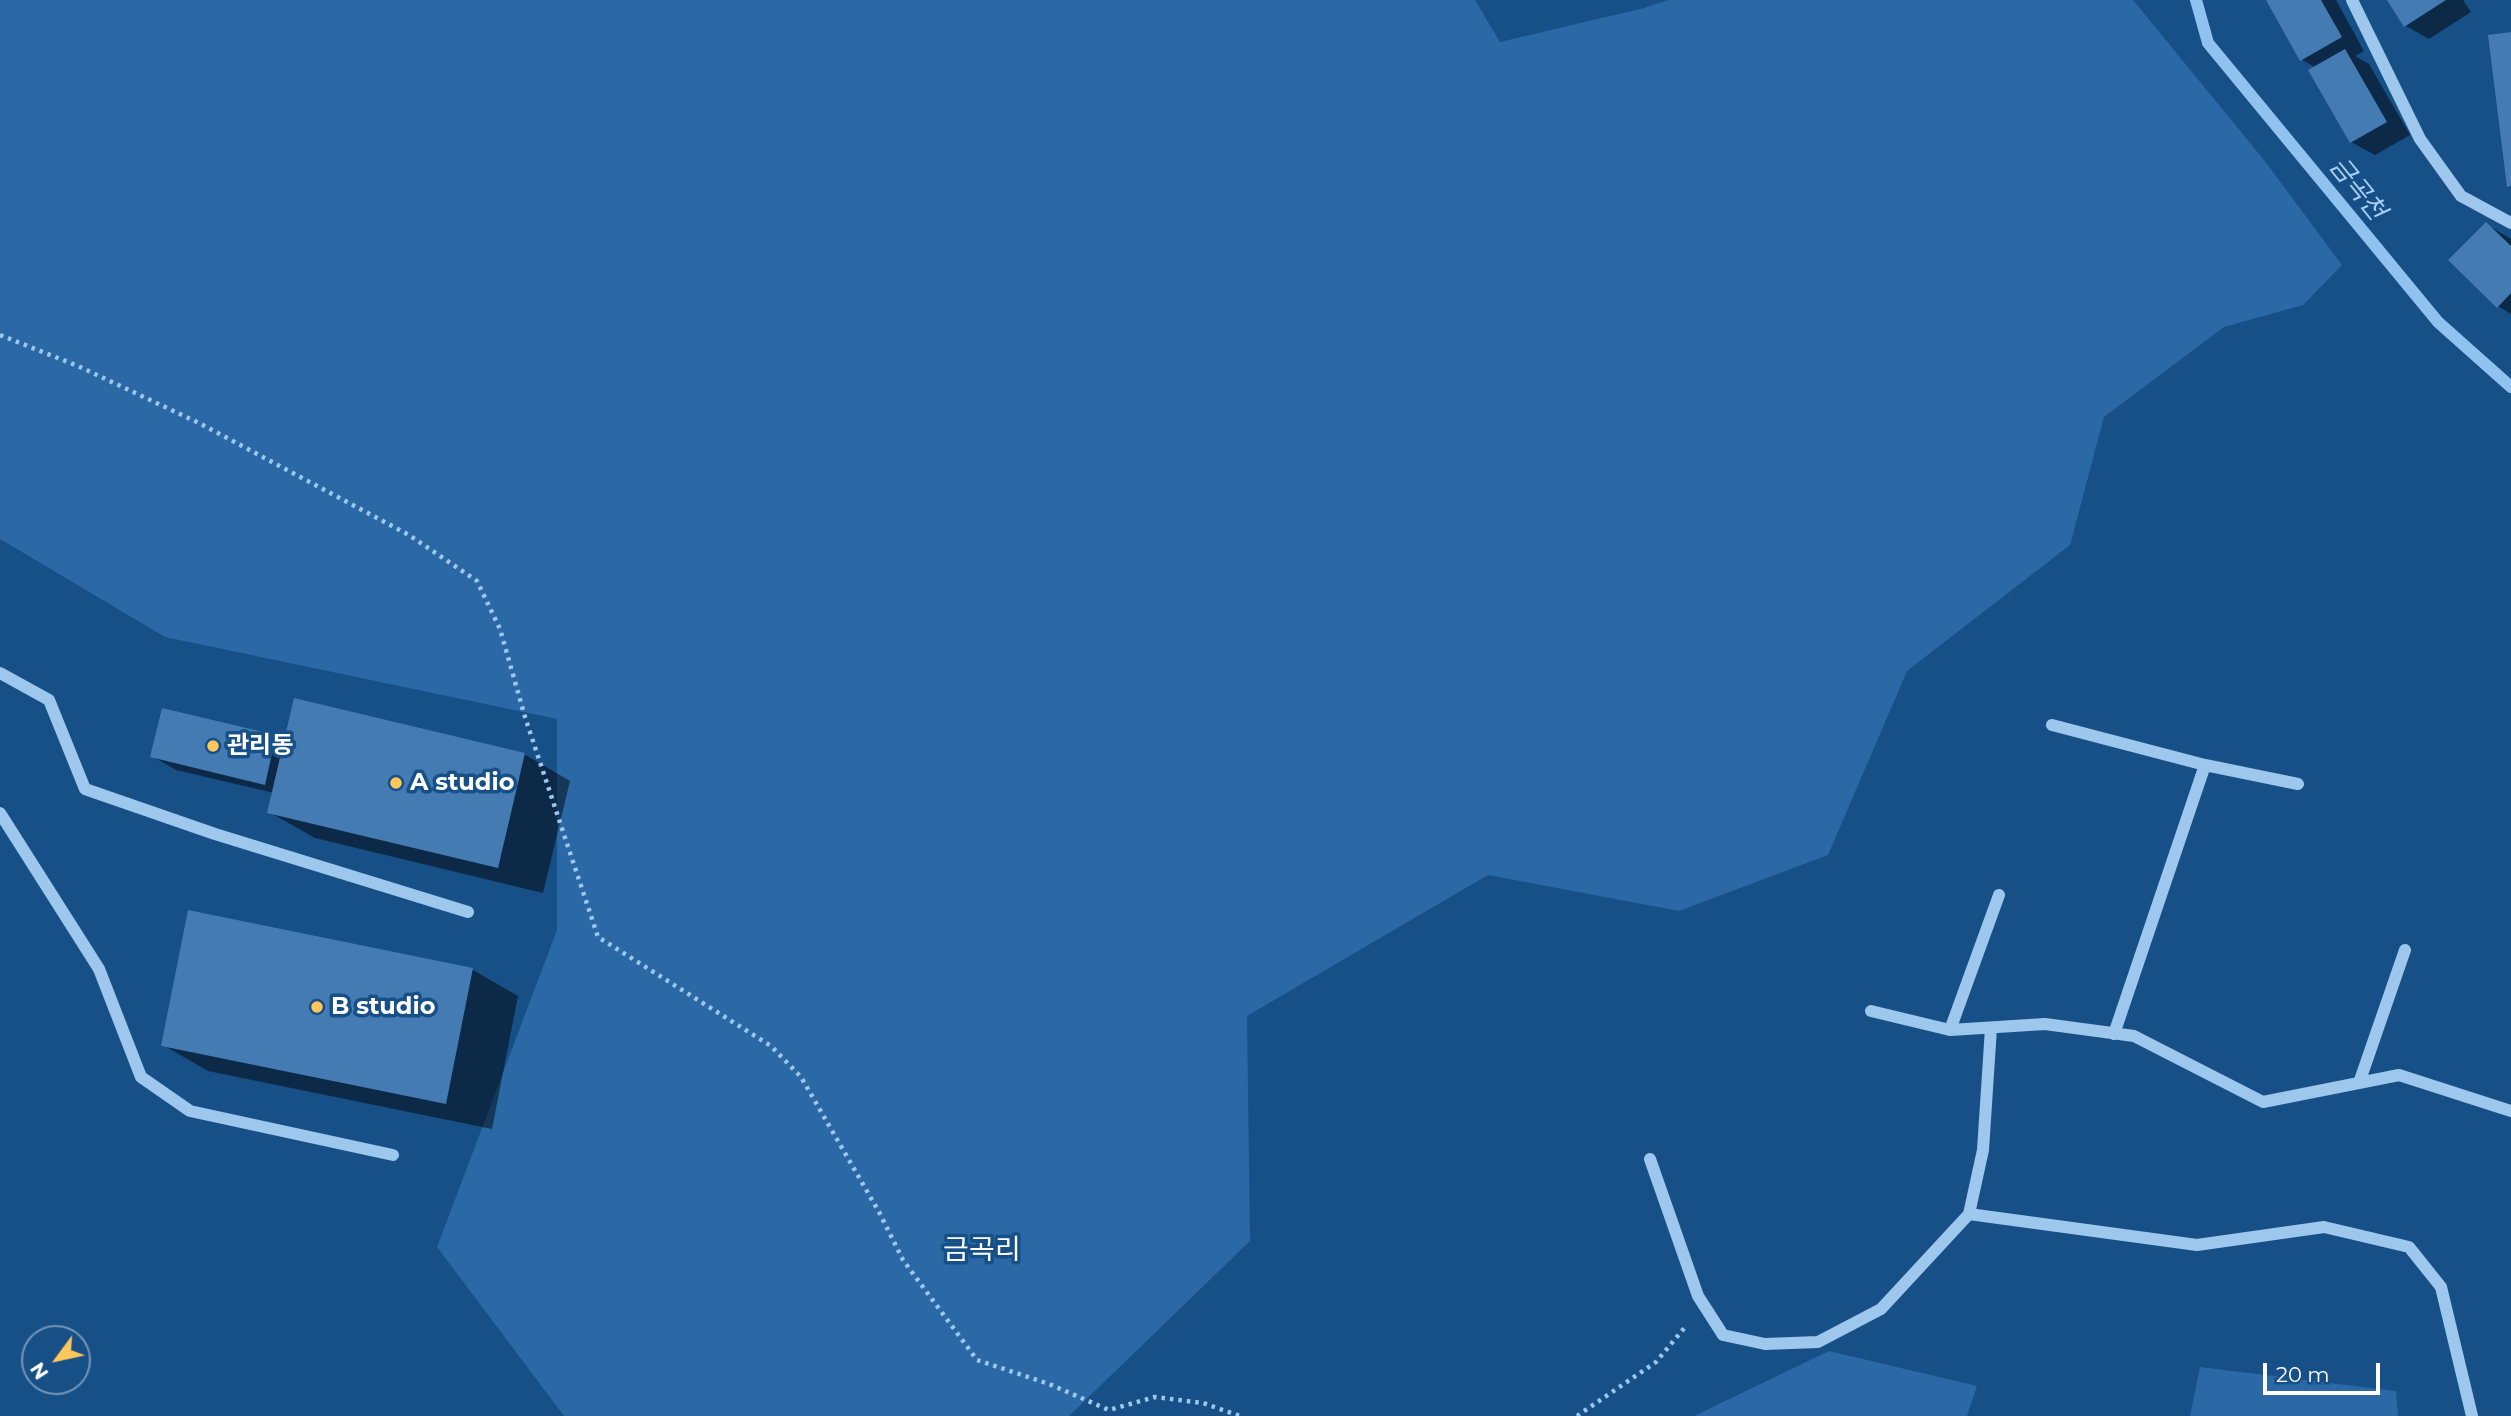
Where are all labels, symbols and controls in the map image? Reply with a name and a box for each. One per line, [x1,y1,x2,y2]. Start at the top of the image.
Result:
water label: 금곡천 [2322,151,2392,227]
place label: 관리동 [227,732,293,760]
marker: 관리동 [205,738,221,754]
place label: A studio [410,769,514,797]
marker: A studio [388,775,404,791]
place label: B studio [331,993,435,1021]
marker: B studio [309,999,325,1015]
district label: 금곡리 [943,1234,1021,1268]
north arrow [21,1325,91,1395]
scale bar [2266,1350,2383,1394]
text: N [26,1358,53,1383]
text: 20 m [2276,1362,2330,1387]

